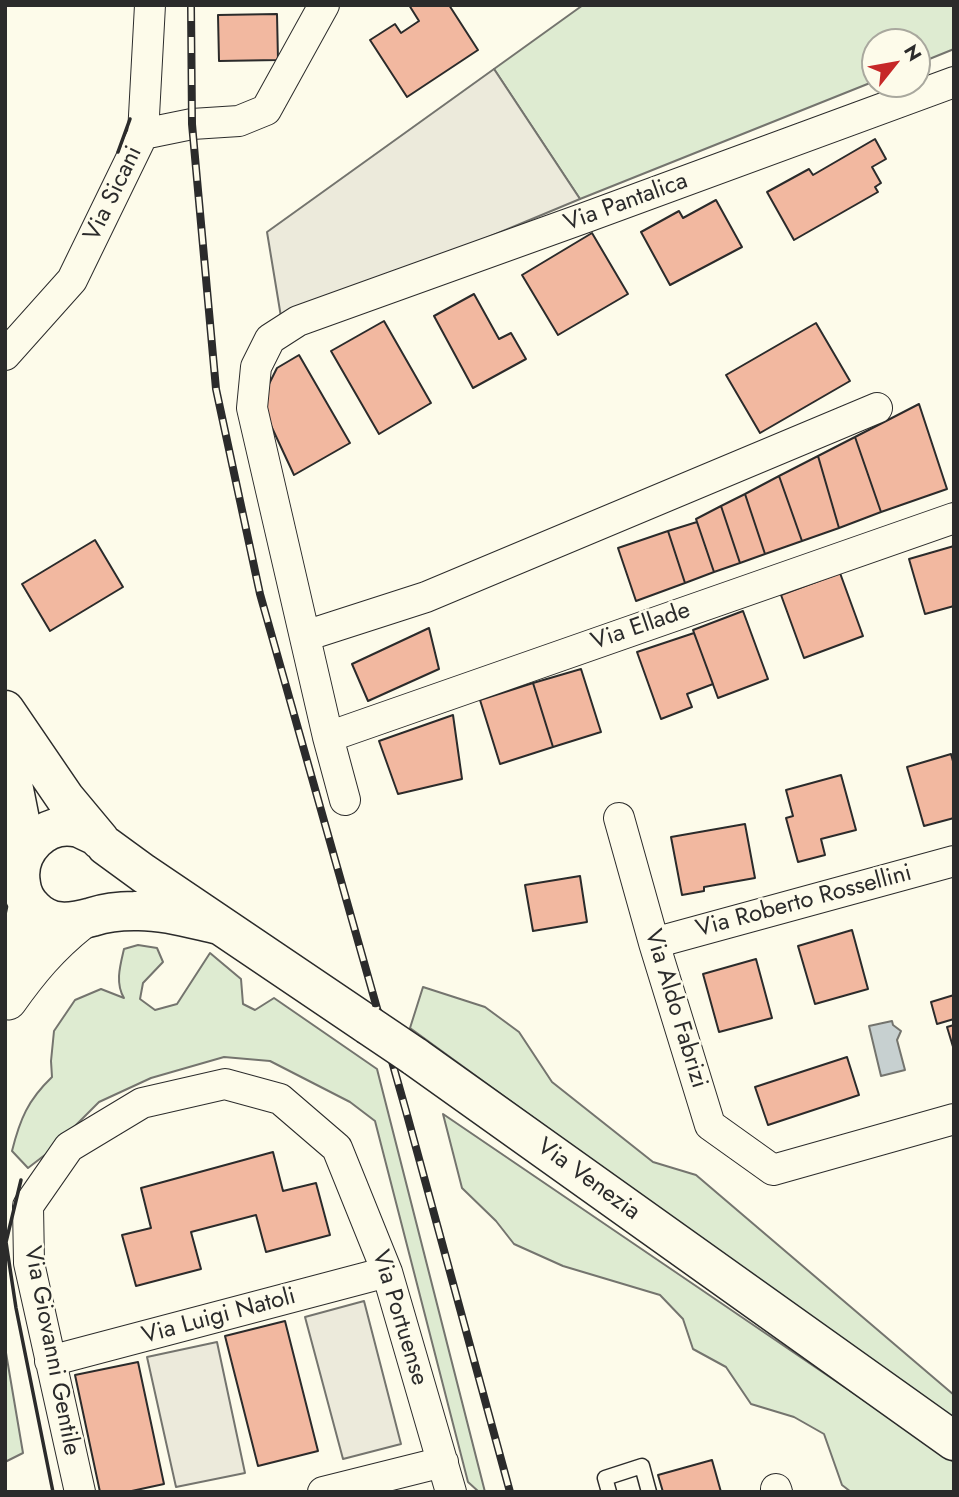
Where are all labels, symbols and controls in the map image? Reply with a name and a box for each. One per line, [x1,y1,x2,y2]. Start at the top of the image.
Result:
north arrow [861,28,931,98]
text: N [897,40,928,66]
street label: Via Sicani [79,142,149,246]
street label: Via Pantalica [560,167,692,239]
street label: Via Ellade [588,597,694,657]
street label: Via Roberto Rossellini [693,859,915,945]
street label: Via Aldo Fabrizi [637,926,713,1092]
street label: Via Venezia [531,1133,645,1227]
street label: Via Giovanni Gentile [17,1244,85,1458]
street label: Via Portuense [365,1247,433,1389]
street label: Via Luigi Natoli [139,1283,299,1351]

